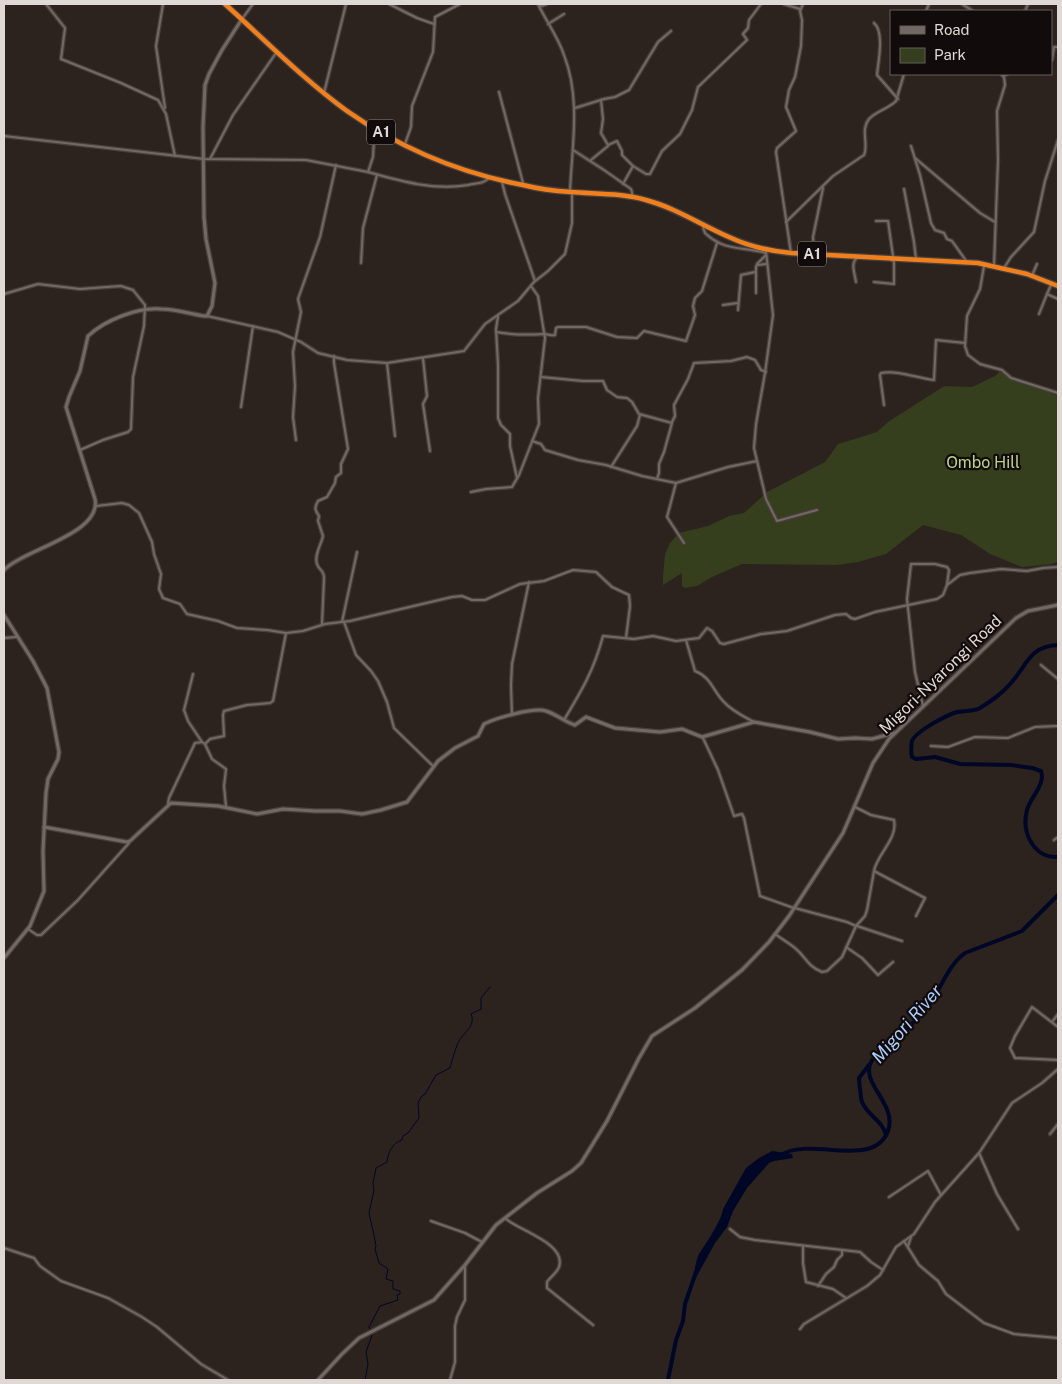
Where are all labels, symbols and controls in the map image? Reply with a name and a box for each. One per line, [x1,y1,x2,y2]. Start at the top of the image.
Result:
legend [890,10,1052,75]
text: Road [934,21,970,38]
text: Park [934,46,966,63]
road number: A1 [367,120,395,144]
road number: A1 [798,242,826,266]
park label: Ombo Hill [946,453,1020,472]
street label: Migori-Nyarongi Road [875,611,1005,738]
water label: Migori River [867,980,946,1067]

